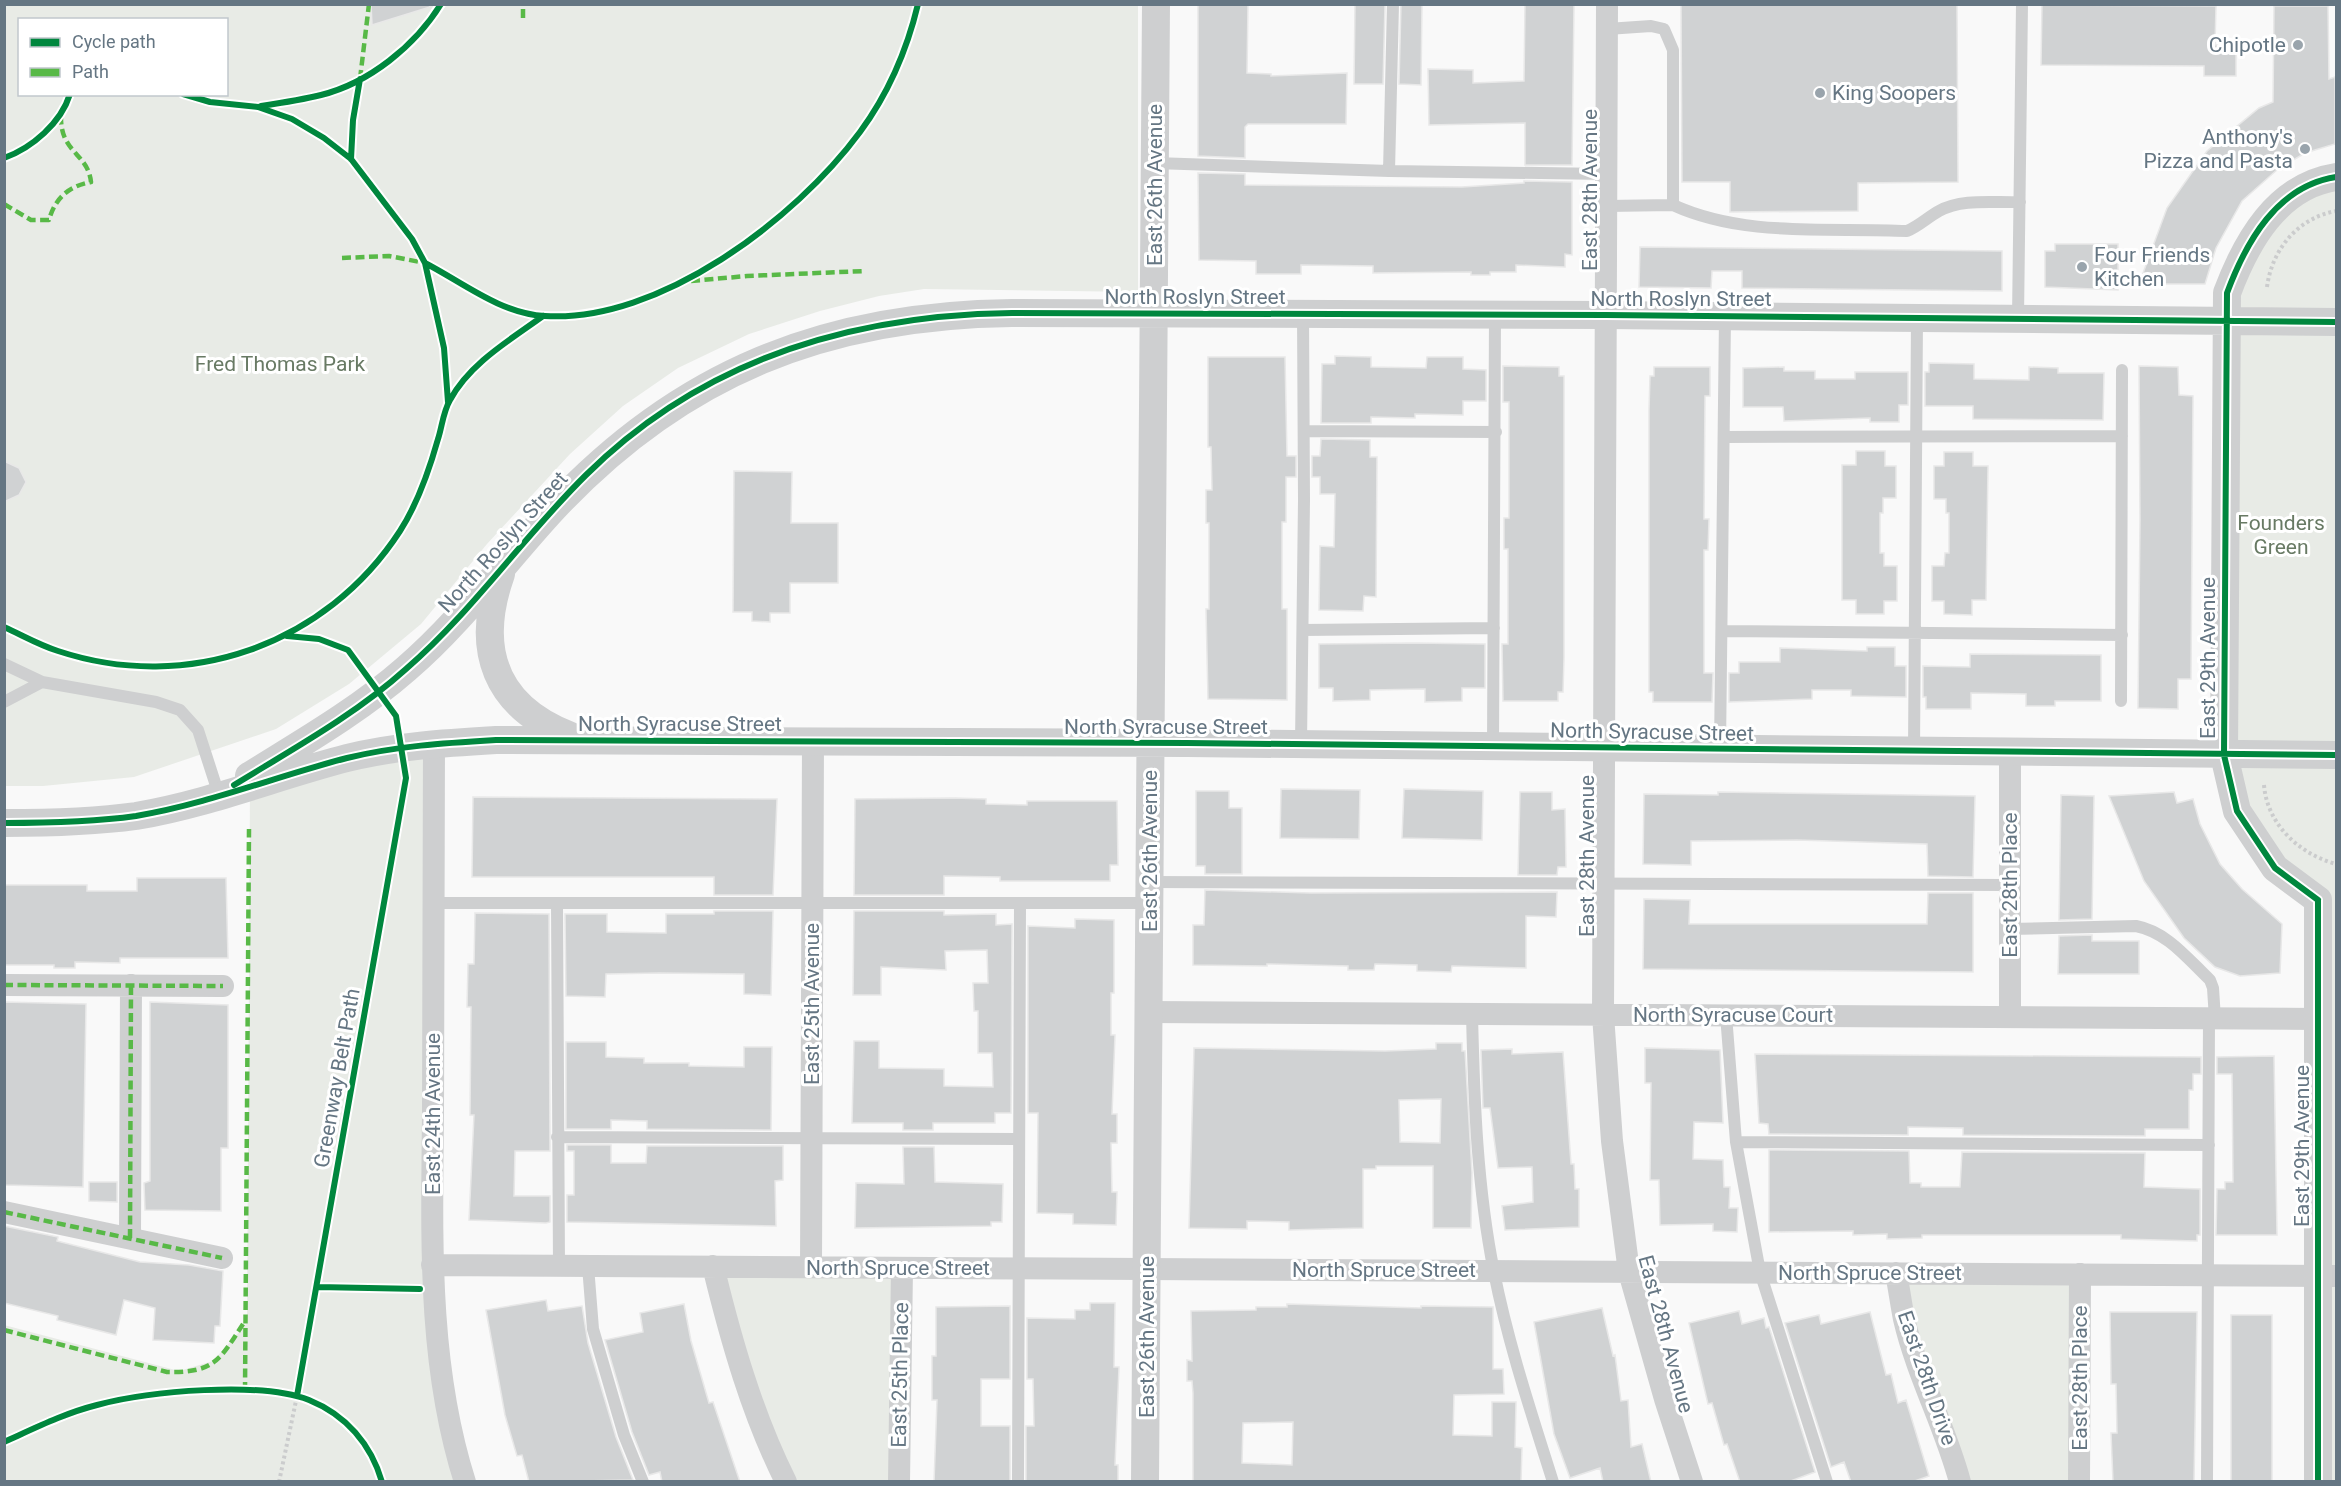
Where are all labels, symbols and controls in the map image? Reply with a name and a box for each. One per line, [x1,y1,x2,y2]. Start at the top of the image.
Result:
legend [18,18,228,96]
text: Cycle path [72,31,156,52]
place label: Chipotle [2209,33,2286,57]
marker: Chipotle [2291,38,2305,52]
text: Path [72,61,109,82]
place label: King Soopers [1832,81,1956,105]
marker: King Soopers [1813,86,1827,100]
street label: East 26th Avenue [1143,104,1167,266]
street label: East 28th Avenue [1578,109,1602,271]
place label: Anthony's Pizza and Pasta [2143,125,2293,173]
marker: Anthony's Pizza and Pasta [2298,142,2312,156]
place label: Four Friends Kitchen [2094,243,2210,291]
marker: Four Friends Kitchen [2075,260,2089,274]
street label: North Roslyn Street [1104,285,1286,309]
street label: North Roslyn Street [1590,287,1772,311]
park label: Fred Thomas Park [195,352,366,376]
street label: North Roslyn Street [433,467,573,617]
park label: Founders Green [2237,511,2325,559]
street label: East 29th Avenue [2196,577,2220,739]
street label: North Syracuse Street [578,712,782,736]
street label: North Syracuse Street [1064,715,1268,739]
street label: North Syracuse Street [1550,718,1754,746]
street label: East 26th Avenue [1138,770,1162,932]
street label: East 28th Avenue [1575,775,1599,937]
street label: East 28th Place [1998,812,2022,958]
street label: East 25th Avenue [800,923,824,1085]
street label: Greenway Belt Path [309,986,365,1170]
street label: North Syracuse Court [1633,1003,1833,1027]
street label: East 24th Avenue [421,1033,445,1195]
street label: East 29th Avenue [2290,1065,2314,1227]
street label: East 28th Avenue [1633,1253,1699,1415]
street label: North Spruce Street [806,1256,990,1280]
street label: East 26th Avenue [1135,1256,1159,1418]
street label: North Spruce Street [1292,1258,1476,1282]
street label: North Spruce Street [1778,1261,1962,1285]
street label: East 25th Place [887,1302,913,1448]
street label: East 28th Place [2068,1305,2092,1451]
street label: East 28th Drive [1893,1308,1961,1448]

